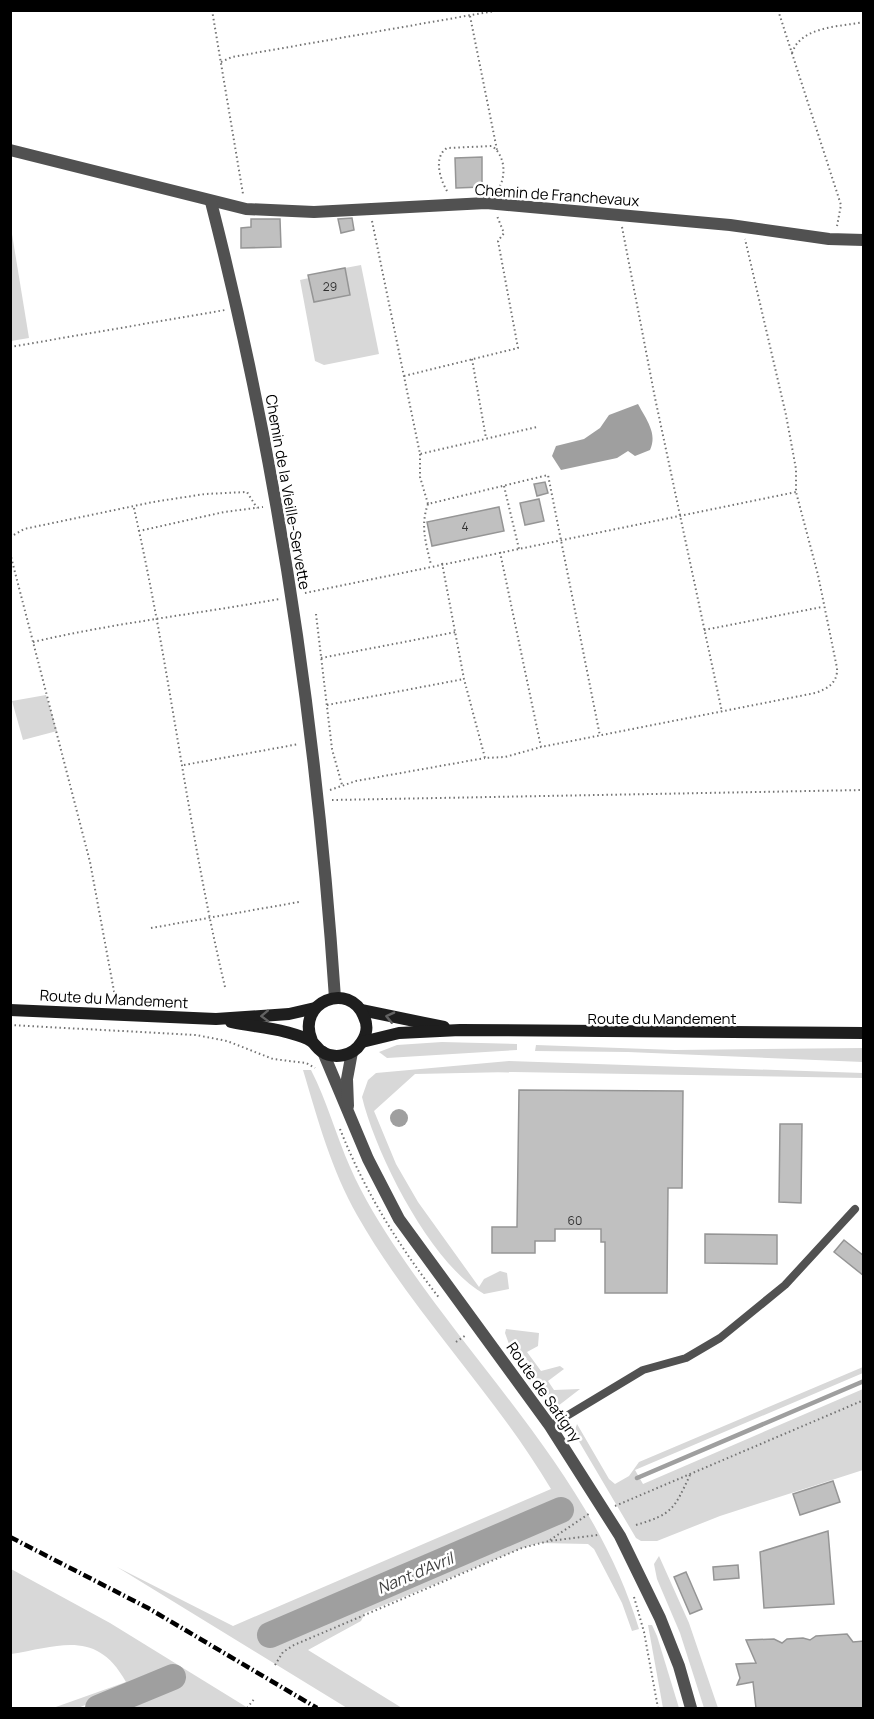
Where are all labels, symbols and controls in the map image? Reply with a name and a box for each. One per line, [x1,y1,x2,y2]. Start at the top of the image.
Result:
street label: Chemin de Franchevaux [474,179,640,211]
house number: 29 [323,278,337,295]
street label: Chemin de la Vieille-Servette [260,393,316,591]
house number: 4 [461,518,469,535]
street label: Route du Mandement [39,985,189,1013]
street label: Route du Mandement [588,1008,736,1029]
one-way arrow [261,1009,270,1022]
one-way arrow [385,1012,395,1025]
house number: 60 [568,1212,582,1229]
street label: Route de Satigny [502,1338,586,1446]
water label: Nant d'Avril [374,1546,459,1599]

